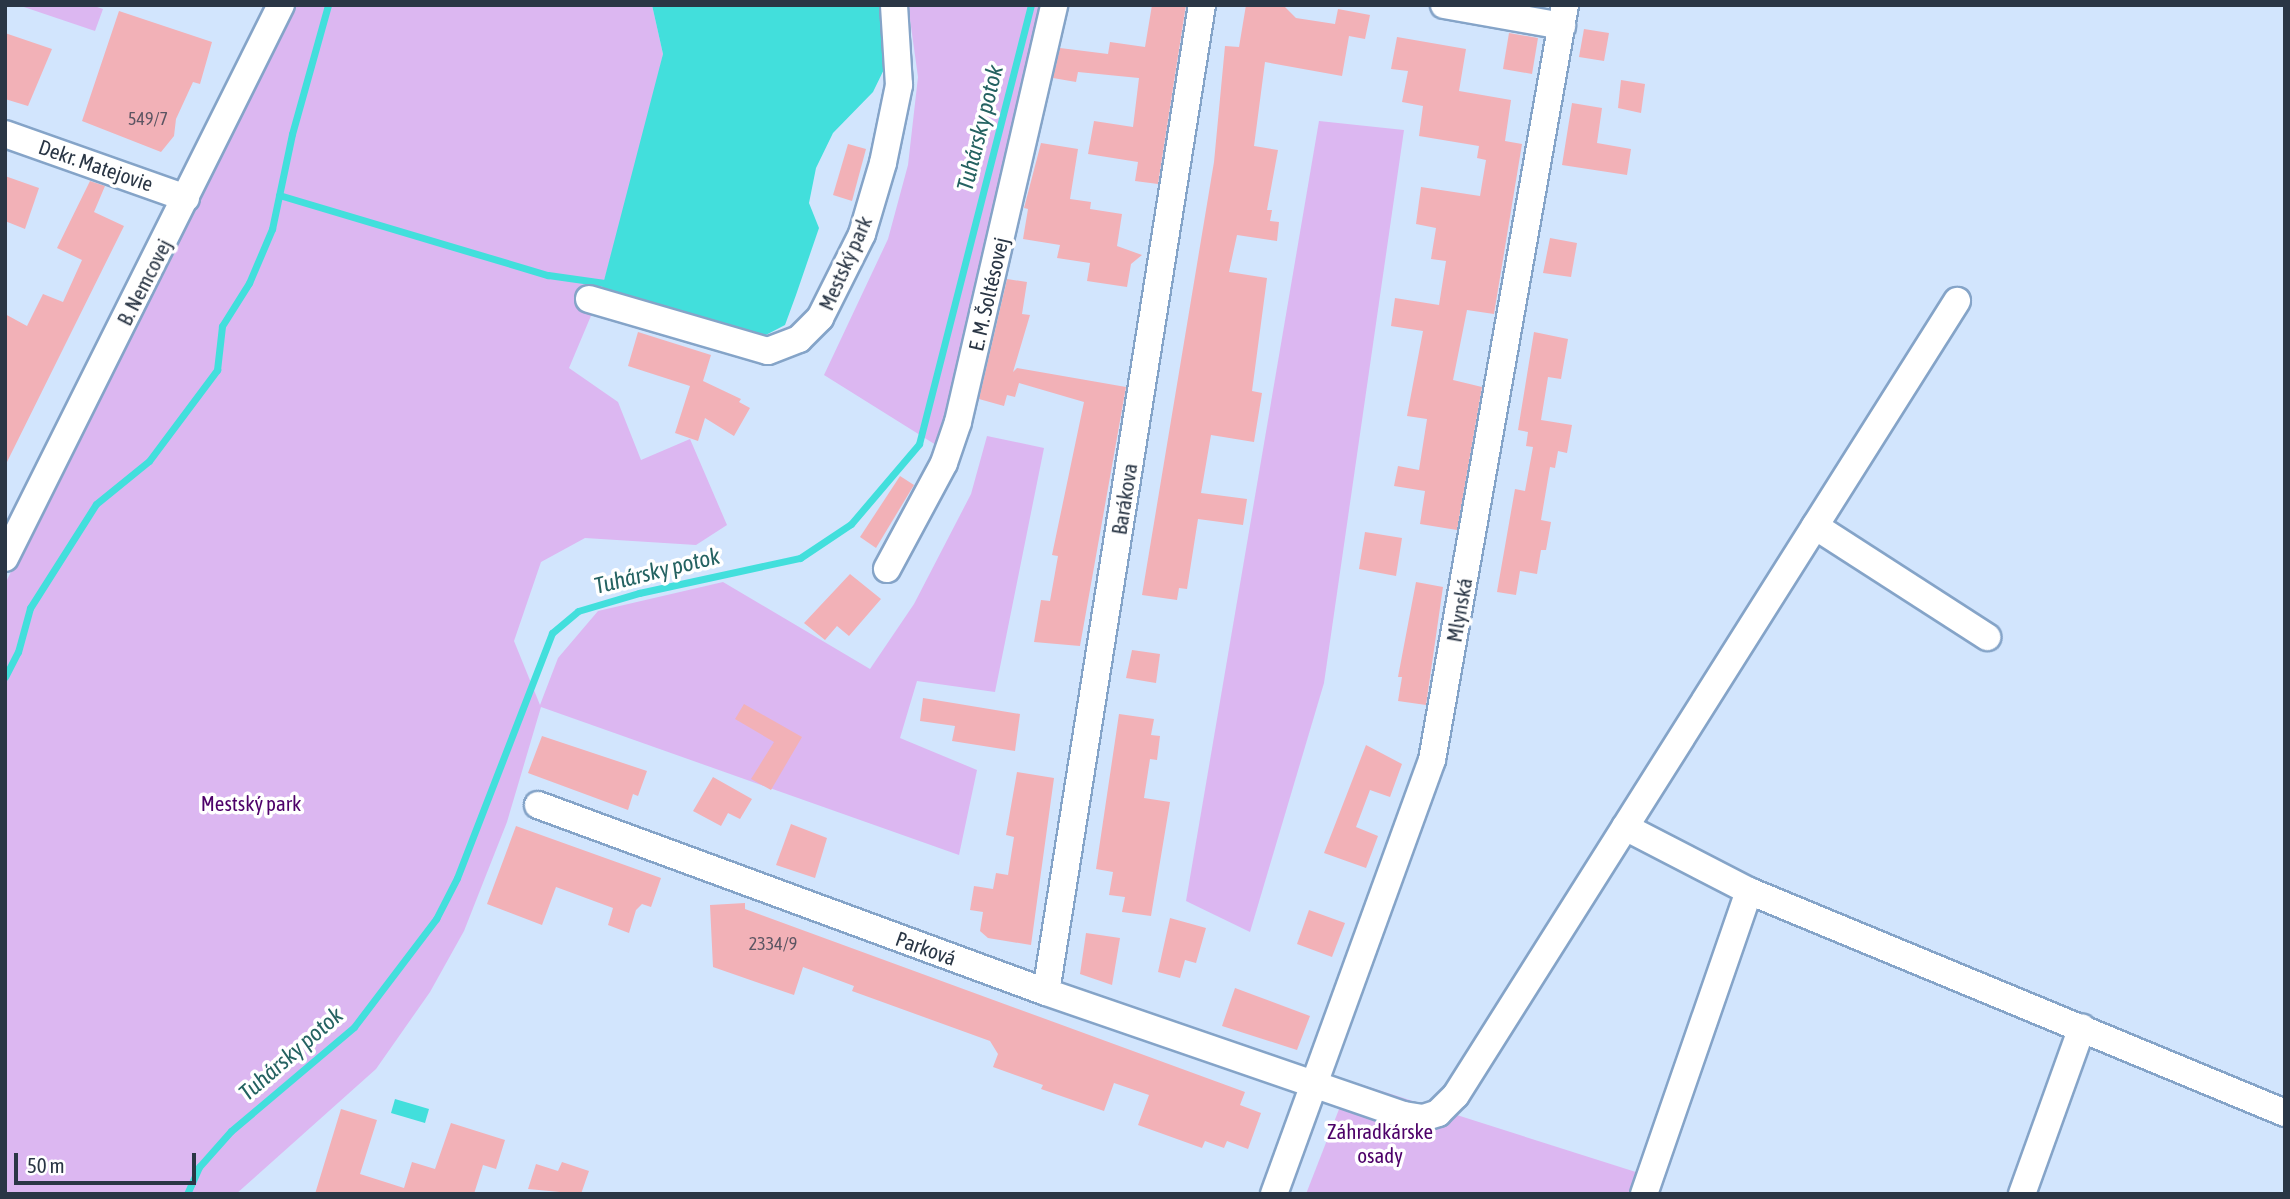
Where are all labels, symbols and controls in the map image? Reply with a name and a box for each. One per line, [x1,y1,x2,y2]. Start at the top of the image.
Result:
water label: Tuhársky potok [951,62,1009,194]
house number: 549/7 [128,108,168,130]
street label: Dekr. Matejovie [36,134,156,196]
street label: Mestský park [813,212,877,314]
street label: B. Nemcovej [111,234,177,330]
street label: E. M. Šoltésovej [963,235,1013,353]
street label: Barákova [1106,461,1142,537]
water label: Tuhársky potok [591,542,723,600]
street label: Mlynská [1441,576,1477,644]
park label: Mestský park [201,790,301,816]
street label: Parková [892,925,960,971]
house number: 2334/9 [749,933,797,955]
water label: Tuhársky potok [233,1001,349,1107]
park label: Záhradkárske osady [1327,1118,1433,1168]
scale bar [18,1140,200,1184]
text: 50 m [27,1153,65,1177]

